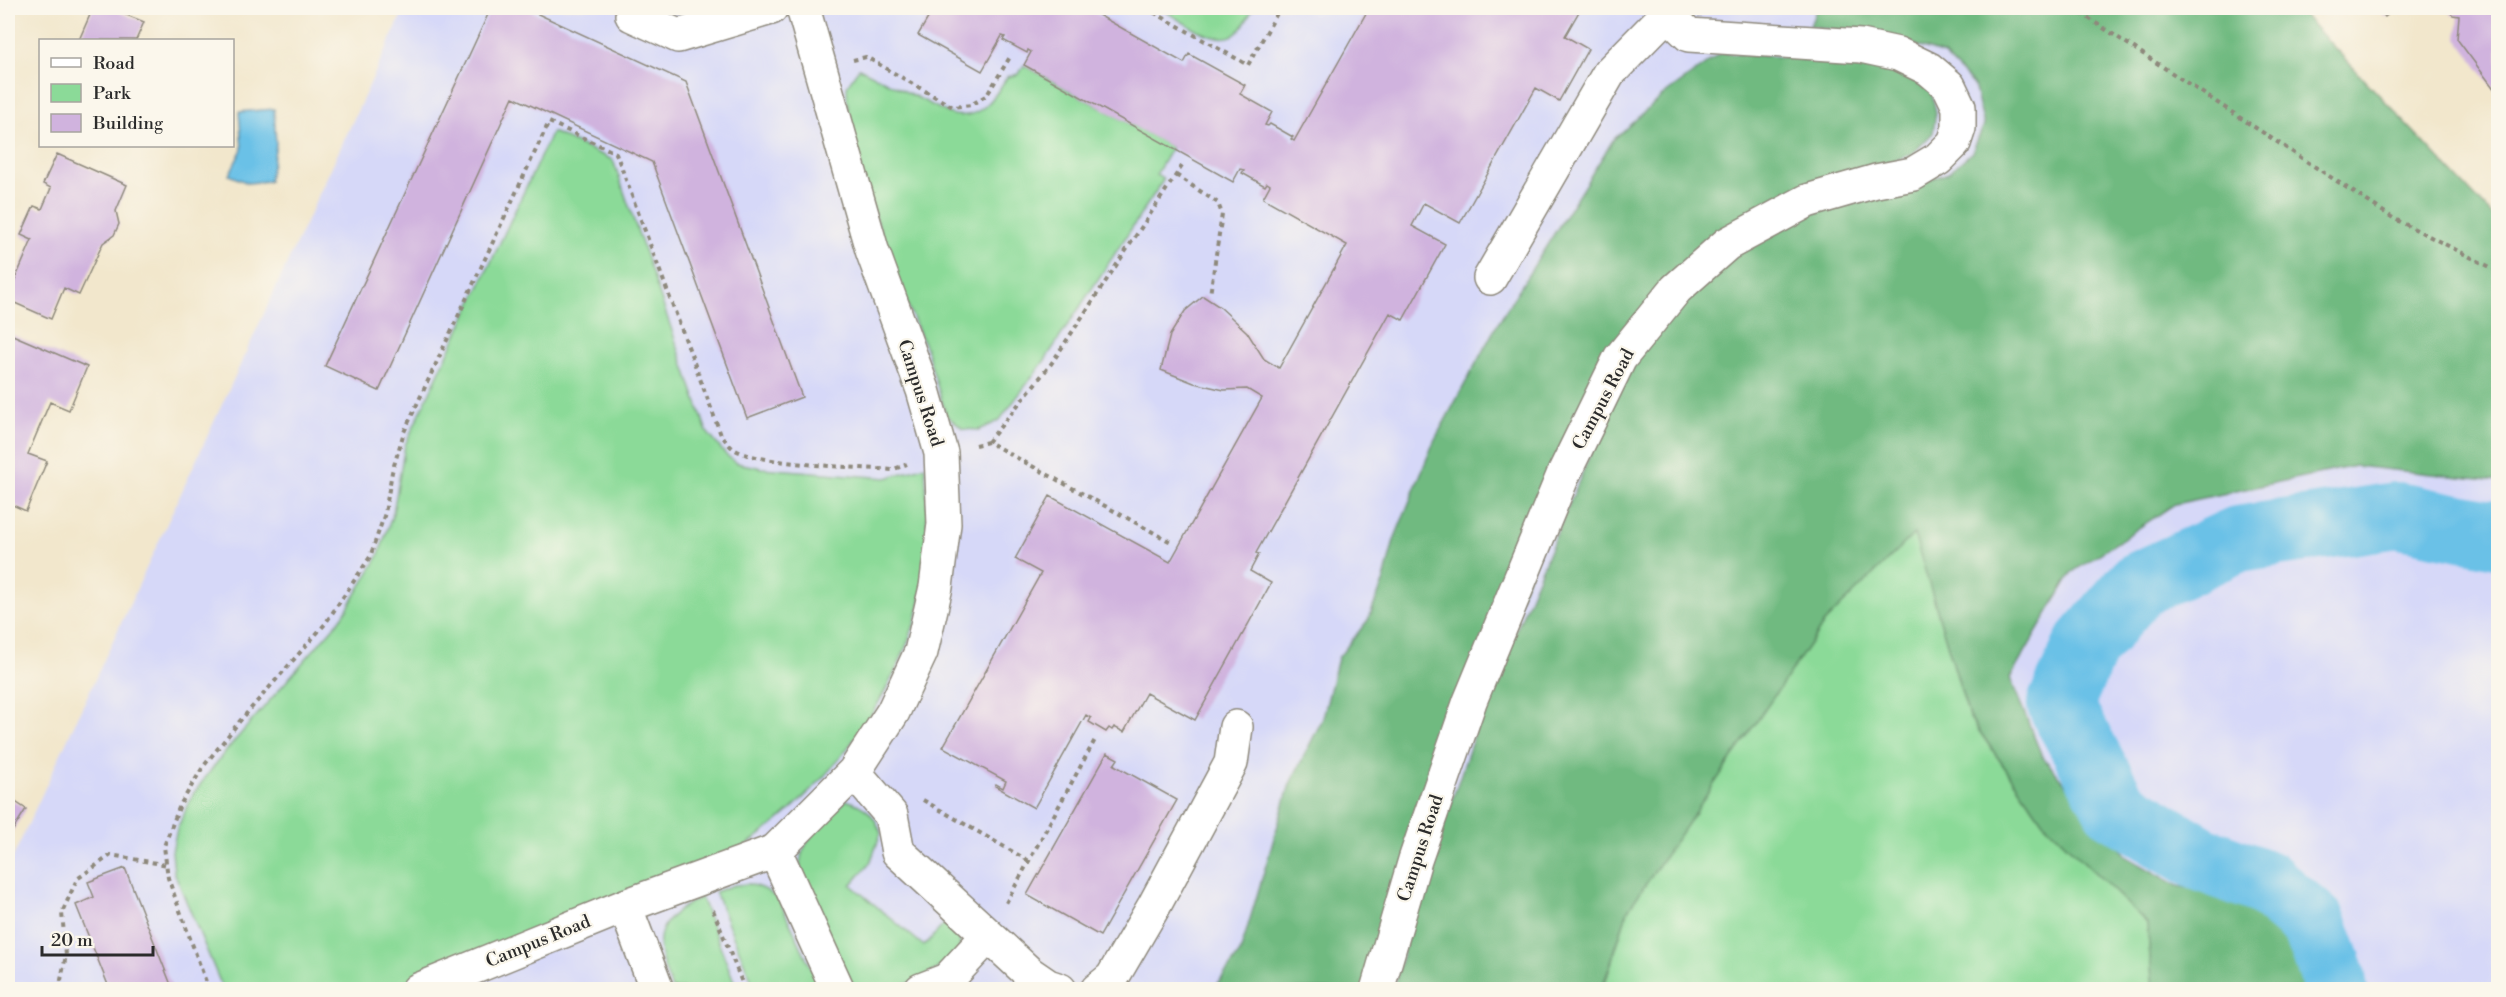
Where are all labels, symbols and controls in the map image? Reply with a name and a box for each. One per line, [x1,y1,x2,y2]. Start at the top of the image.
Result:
legend [39,39,234,147]
text: Road [93,52,136,75]
text: Park [93,82,132,105]
text: Building [92,112,164,135]
street label: Campus Road [892,337,949,450]
street label: Campus Road [1567,344,1640,454]
street label: Campus Road [1392,791,1449,905]
street label: Campus Road [482,910,595,973]
scale bar [42,919,153,957]
text: 20 m [51,929,93,952]

